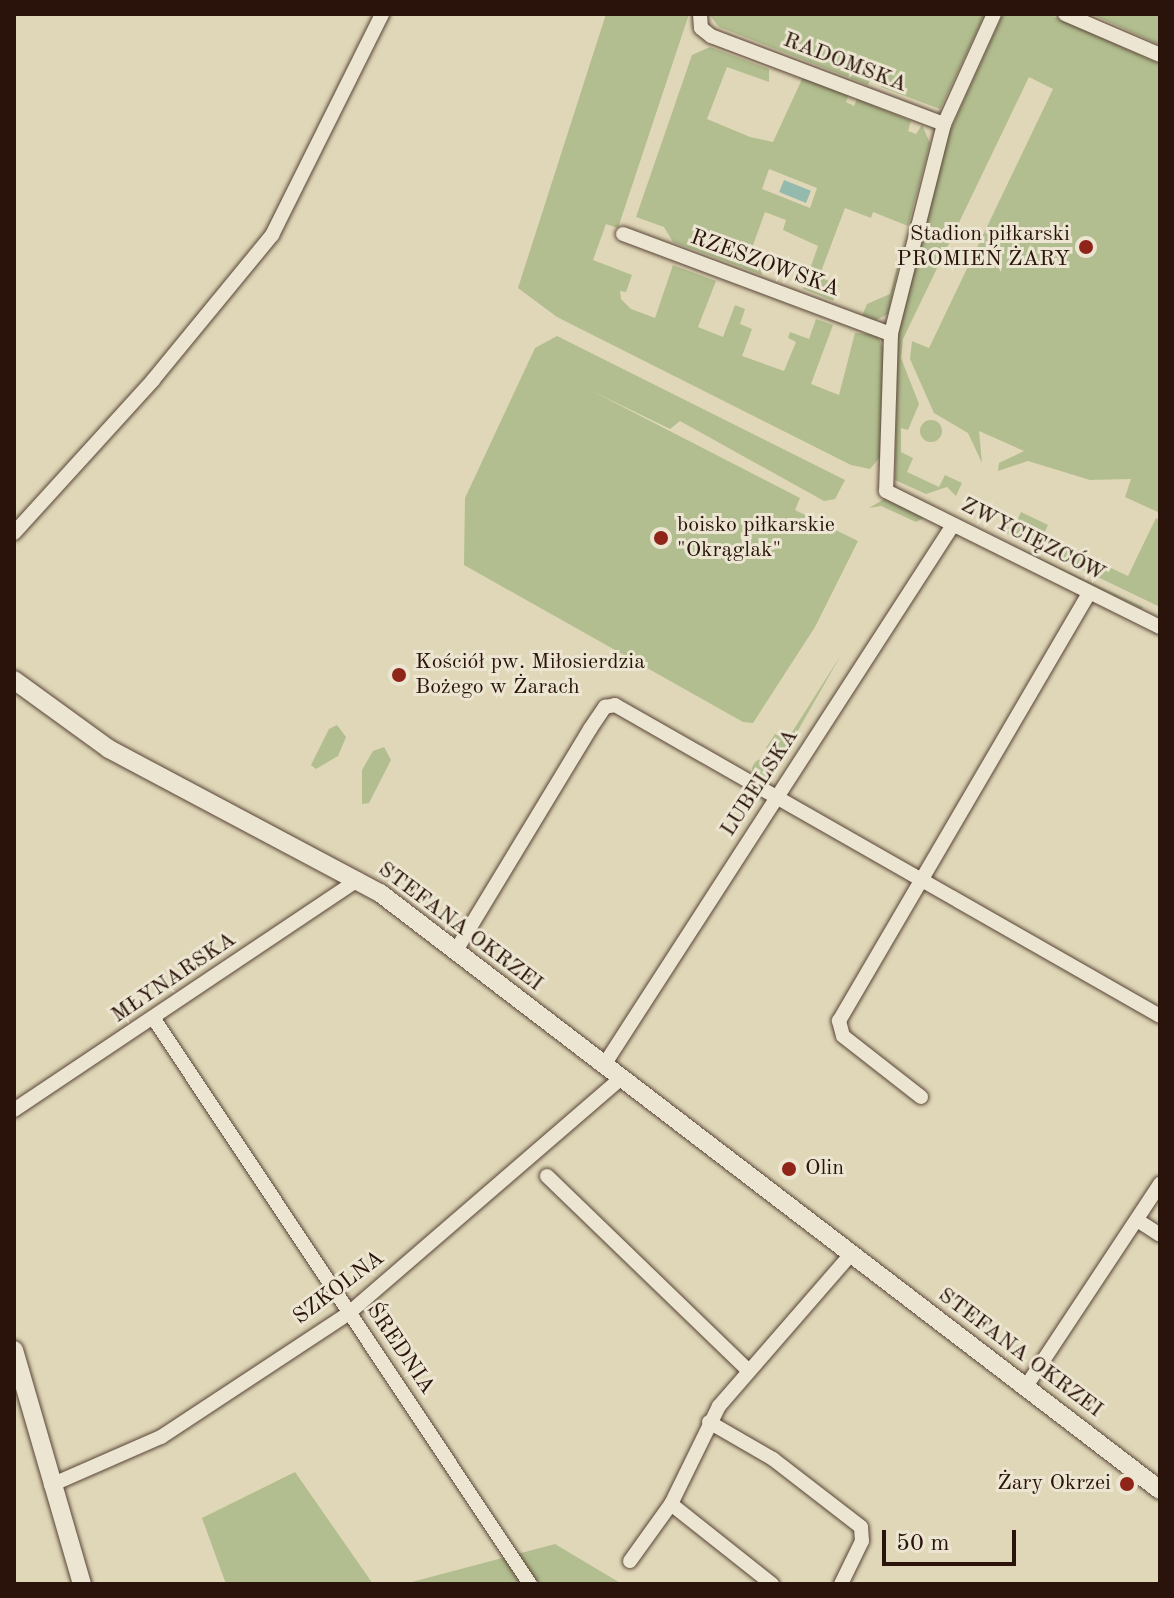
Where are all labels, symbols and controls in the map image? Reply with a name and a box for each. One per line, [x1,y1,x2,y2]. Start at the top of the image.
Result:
street label: RADOMSKA [779,27,911,99]
place label: Stadion piłkarski PROMIEŃ ŻARY [897,221,1070,272]
street label: RZESZOWSKA [686,225,844,303]
marker: Stadion piłkarski PROMIEŃ ŻARY [1077,238,1095,256]
street label: ZWYCIĘZCÓW [956,492,1110,588]
place label: boisko piłkarskie "Okrąglak" [677,512,835,564]
marker: boisko piłkarskie "Okrąglak" [652,529,670,547]
place label: Kościół pw. Miłosierdzia Bożego w Żarach [415,649,645,700]
marker: Kościół pw. Miłosierdzia Bożego w Żarach [390,666,408,684]
street label: LUBELSKA [715,724,805,842]
street label: STEFANA OKRZEI [372,856,548,998]
street label: MŁYNARSKA [107,927,241,1029]
place label: Olin [805,1156,844,1182]
marker: Olin [780,1160,798,1178]
street label: SZKOLNA [288,1245,390,1331]
street label: STEFANA OKRZEI [932,1282,1108,1424]
street label: ŚREDNIA [360,1298,440,1400]
place label: Żary Okrzei [997,1471,1111,1497]
marker: Żary Okrzei [1118,1475,1136,1493]
scale bar [886,1514,1020,1564]
text: 50 m [896,1532,950,1556]

